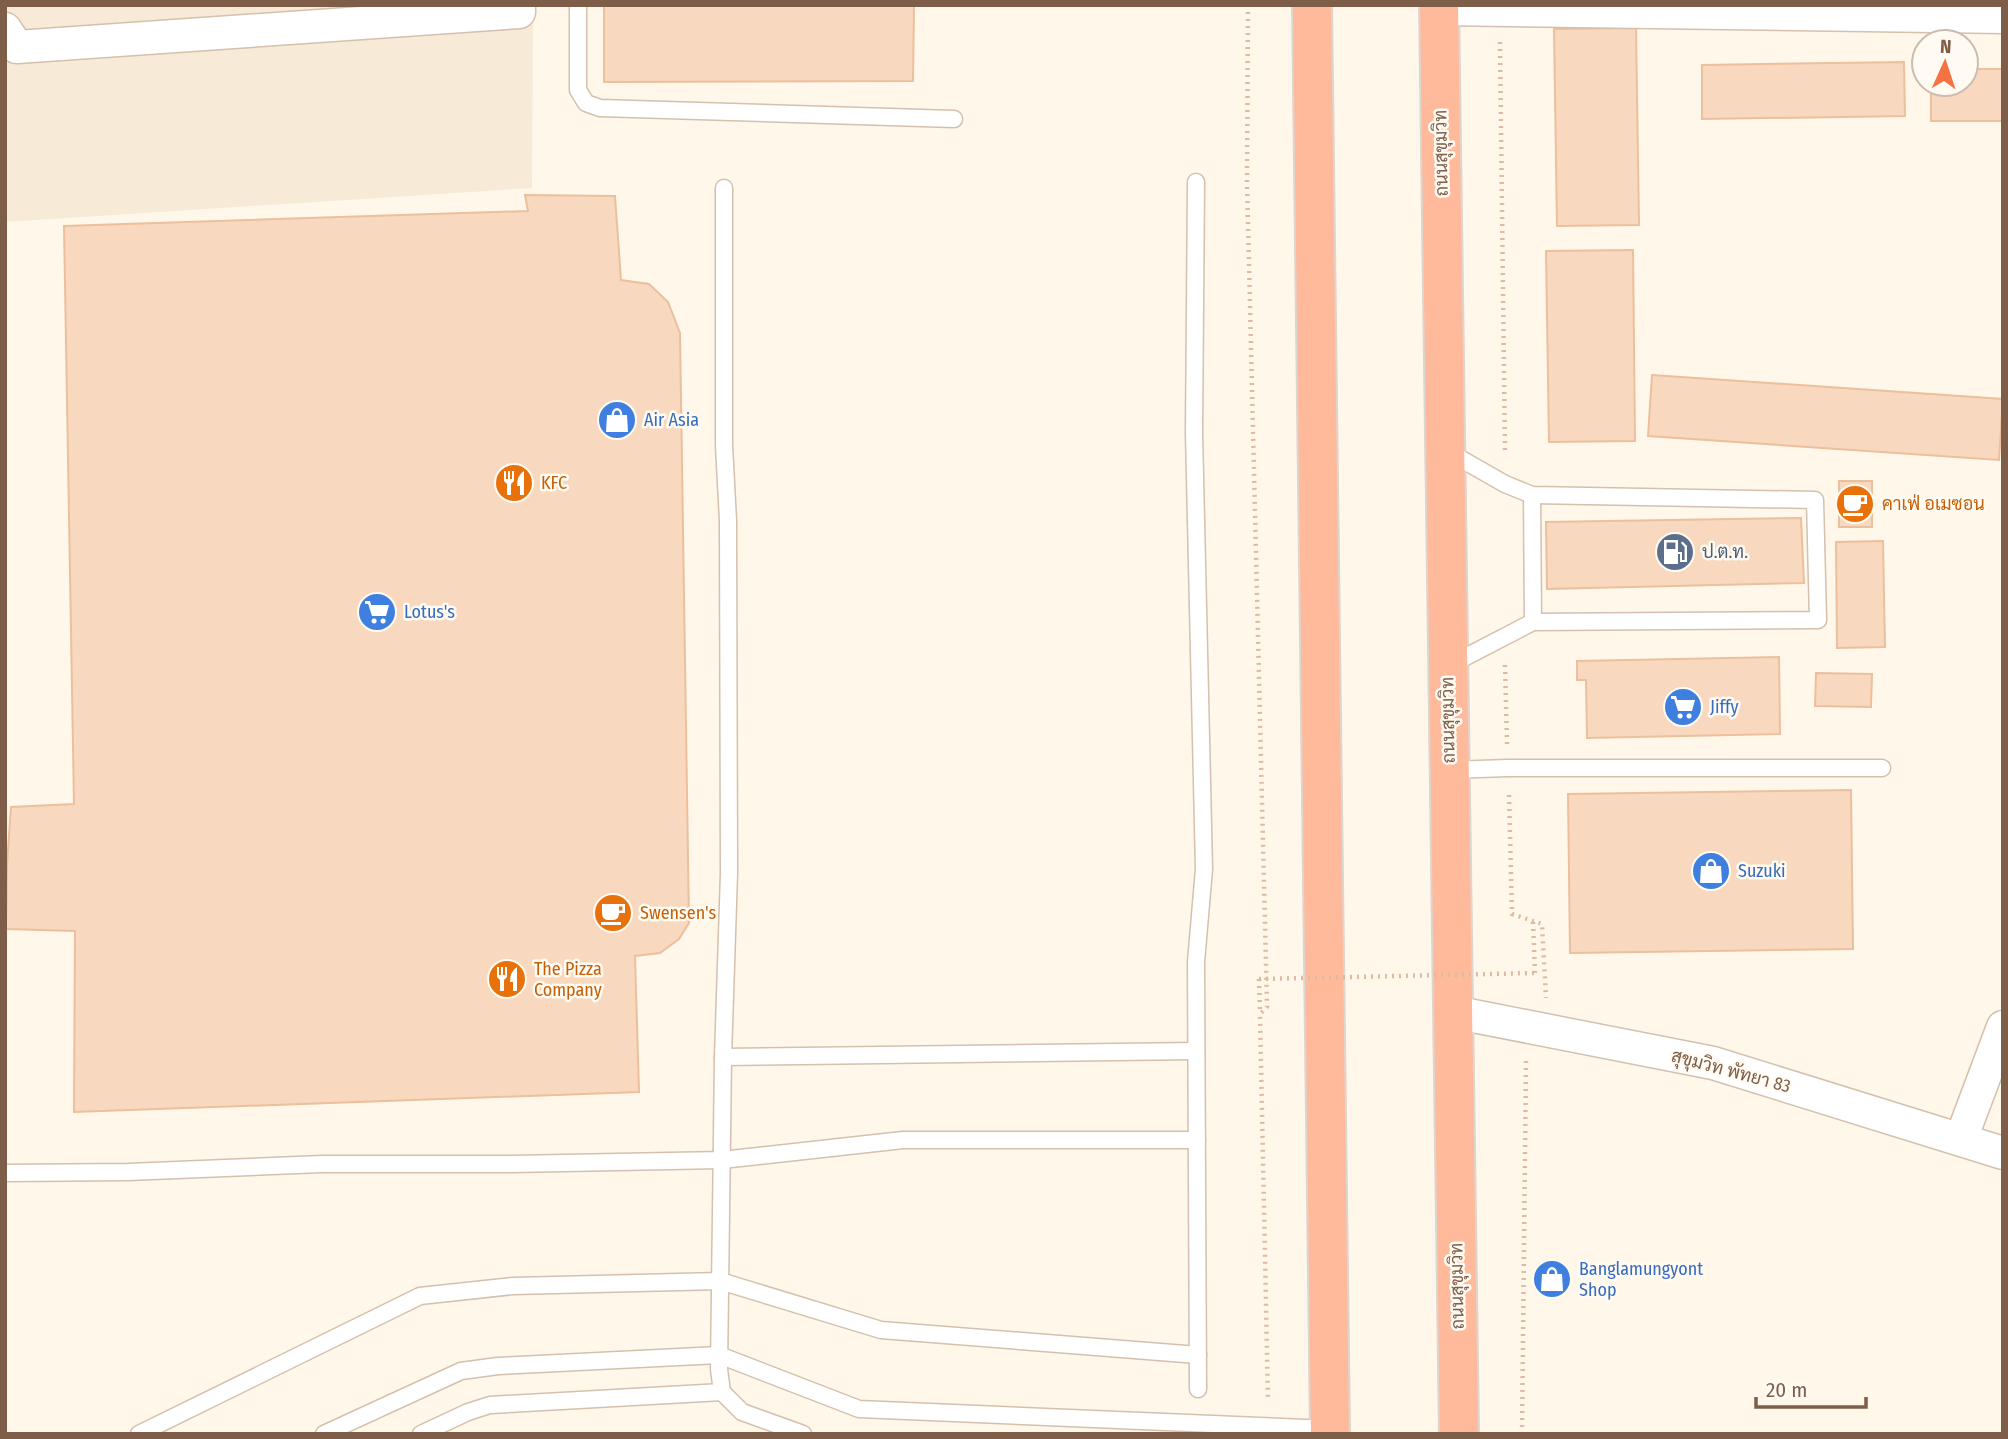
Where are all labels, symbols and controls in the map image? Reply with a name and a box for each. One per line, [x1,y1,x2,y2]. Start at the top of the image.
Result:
north arrow [1910,28,1980,98]
text: N [1940,35,1952,58]
street label: ถนนสุขุมวิท [1429,109,1454,196]
shop icon: Air Asia [596,399,638,441]
place label: Air Asia [644,409,699,431]
restaurant icon: KFC [493,462,535,504]
place label: KFC [541,472,567,494]
cafe icon: คาเฟ่ อเมซอน [1834,483,1876,525]
place label: คาเฟ่ อเมซอน [1882,493,1985,515]
fuel station icon: ป.ต.ท. [1654,531,1696,573]
place label: ป.ต.ท. [1702,541,1748,563]
supermarket icon: Lotus's [356,591,398,633]
place label: Lotus's [404,601,455,623]
street label: ถนนสุขุมวิท [1436,676,1461,763]
supermarket icon: Jiffy [1662,686,1704,728]
place label: Jiffy [1710,696,1739,718]
shop icon: Suzuki [1690,850,1732,892]
place label: Suzuki [1738,860,1786,882]
cafe icon: Swensen's [592,892,634,934]
place label: Swensen's [640,902,716,924]
restaurant icon: The Pizza Company [486,958,528,1000]
place label: The Pizza Company [534,958,602,1001]
street label: สุขุมวิท พัทยา 83 [1669,1045,1793,1098]
street label: ถนนสุขุมวิท [1445,1242,1470,1329]
shop icon: Banglamungyont Shop [1531,1258,1573,1300]
place label: Banglamungyont Shop [1579,1258,1703,1301]
scale bar [1756,1366,1866,1410]
text: 20 m [1766,1377,1807,1403]

